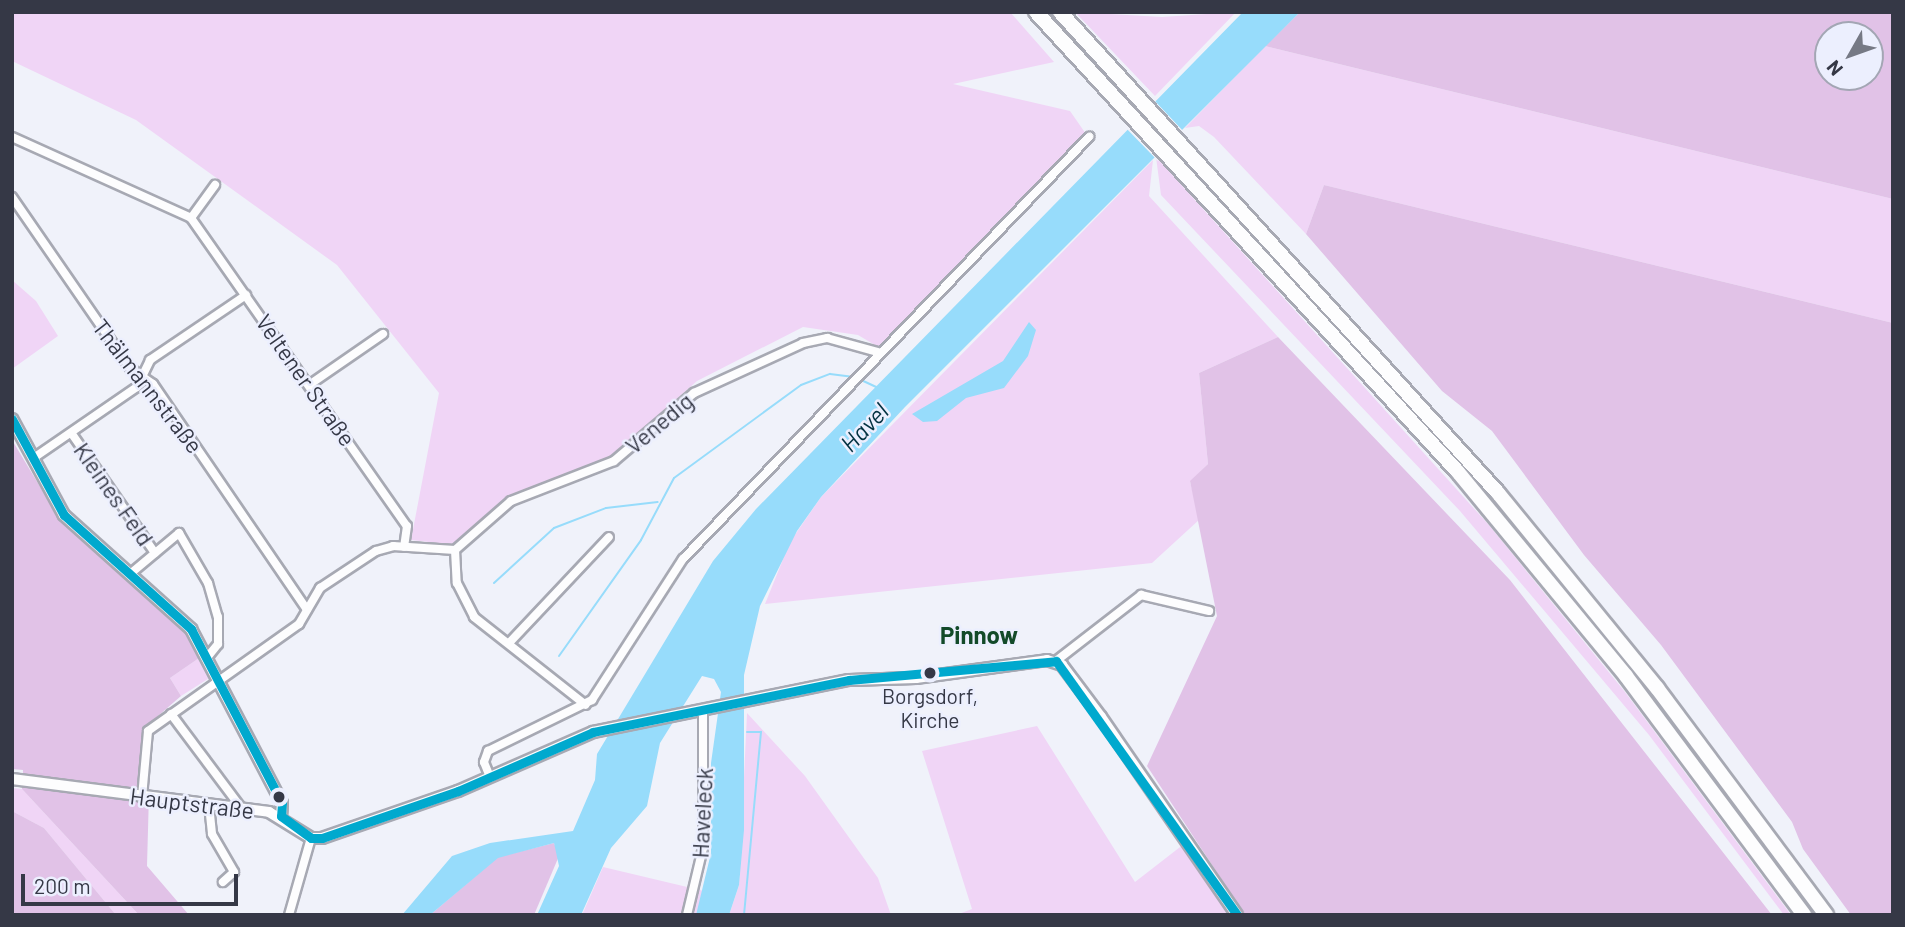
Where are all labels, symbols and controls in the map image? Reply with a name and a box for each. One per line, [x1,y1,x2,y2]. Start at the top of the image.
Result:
north arrow [1814,21,1884,91]
text: N [1821,56,1847,81]
street label: Veltener Straße [250,309,362,451]
street label: Thälmannstraße [87,313,209,459]
street label: Venedig [620,387,698,459]
water label: Havel [834,397,894,457]
street label: Kleines Feld [68,437,160,551]
district label: Pinnow [940,621,1018,649]
marker: Borgsdorf, Kirche [923,666,937,680]
place label: Borgsdorf, Kirche [882,683,978,733]
street label: Haveleck [686,767,718,859]
street label: Hauptstraße [128,782,256,824]
unlabelled marker [272,790,286,804]
scale bar [24,860,242,904]
text: 200 m [34,873,91,898]

